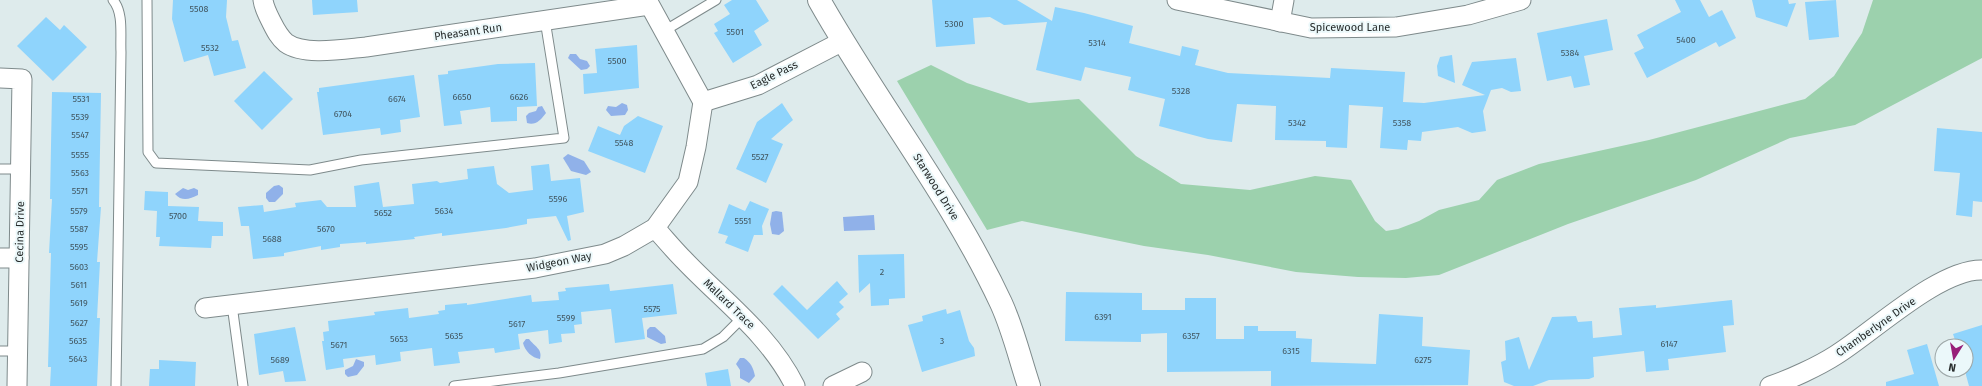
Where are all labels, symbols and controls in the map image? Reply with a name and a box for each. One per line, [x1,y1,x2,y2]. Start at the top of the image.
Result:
house number: 5508 [190,4,209,14]
house number: 5300 [945,19,963,29]
street label: Pheasant Run [433,21,503,43]
street label: Spicewood Lane [1310,21,1390,34]
house number: 5501 [726,27,744,37]
house number: 5400 [1676,35,1696,45]
house number: 5314 [1088,38,1106,48]
house number: 5532 [201,43,219,53]
house number: 5384 [1561,48,1580,58]
house number: 5500 [607,56,627,66]
street label: Eagle Pass [748,58,800,92]
house number: 5328 [1172,86,1190,96]
house number: 6650 [452,92,472,102]
house number: 6626 [510,92,529,102]
house number: 5531 [72,94,90,104]
house number: 6674 [388,94,406,104]
house number: 6704 [334,109,352,119]
house number: 5539 [71,112,89,122]
house number: 5342 [1288,118,1306,128]
house number: 5358 [1393,118,1411,128]
house number: 5547 [71,130,89,140]
house number: 5548 [615,138,633,148]
house number: 5555 [71,150,89,160]
street label: Starwood Drive [910,151,962,223]
house number: 5527 [751,152,769,162]
house number: 5563 [71,168,89,178]
house number: 5571 [72,186,88,196]
house number: 5596 [549,194,567,204]
street label: Cecina Drive [13,201,27,263]
house number: 5579 [70,206,88,216]
house number: 5634 [435,206,453,216]
house number: 5652 [374,208,392,218]
house number: 5700 [169,211,187,221]
house number: 5551 [735,216,751,226]
house number: 5587 [70,224,88,234]
house number: 5670 [317,224,335,234]
house number: 5688 [262,234,282,244]
house number: 5595 [70,242,89,252]
street label: Widgeon Way [525,249,593,275]
house number: 5603 [70,262,88,272]
house number: 2 [880,267,884,277]
street label: Mallard Trace [701,276,757,332]
house number: 5611 [71,280,87,290]
street label: Chamberlyne Drive [1834,295,1918,359]
house number: 5619 [70,298,88,308]
house number: 5575 [643,304,661,314]
house number: 6391 [1094,312,1112,322]
house number: 5599 [557,313,575,323]
house number: 5627 [70,318,88,328]
house number: 5617 [509,319,525,329]
house number: 5635 [445,331,464,341]
house number: 6357 [1182,331,1200,341]
house number: 5653 [390,334,408,344]
house number: 5635 [69,336,88,346]
house number: 3 [940,336,944,346]
north arrow [1934,338,1974,378]
house number: 6147 [1661,339,1677,349]
house number: 5671 [331,340,347,350]
house number: 6315 [1282,346,1300,356]
house number: 5643 [69,354,87,364]
house number: 5689 [271,355,290,365]
house number: 6275 [1414,355,1432,365]
text: N [1947,360,1957,374]

